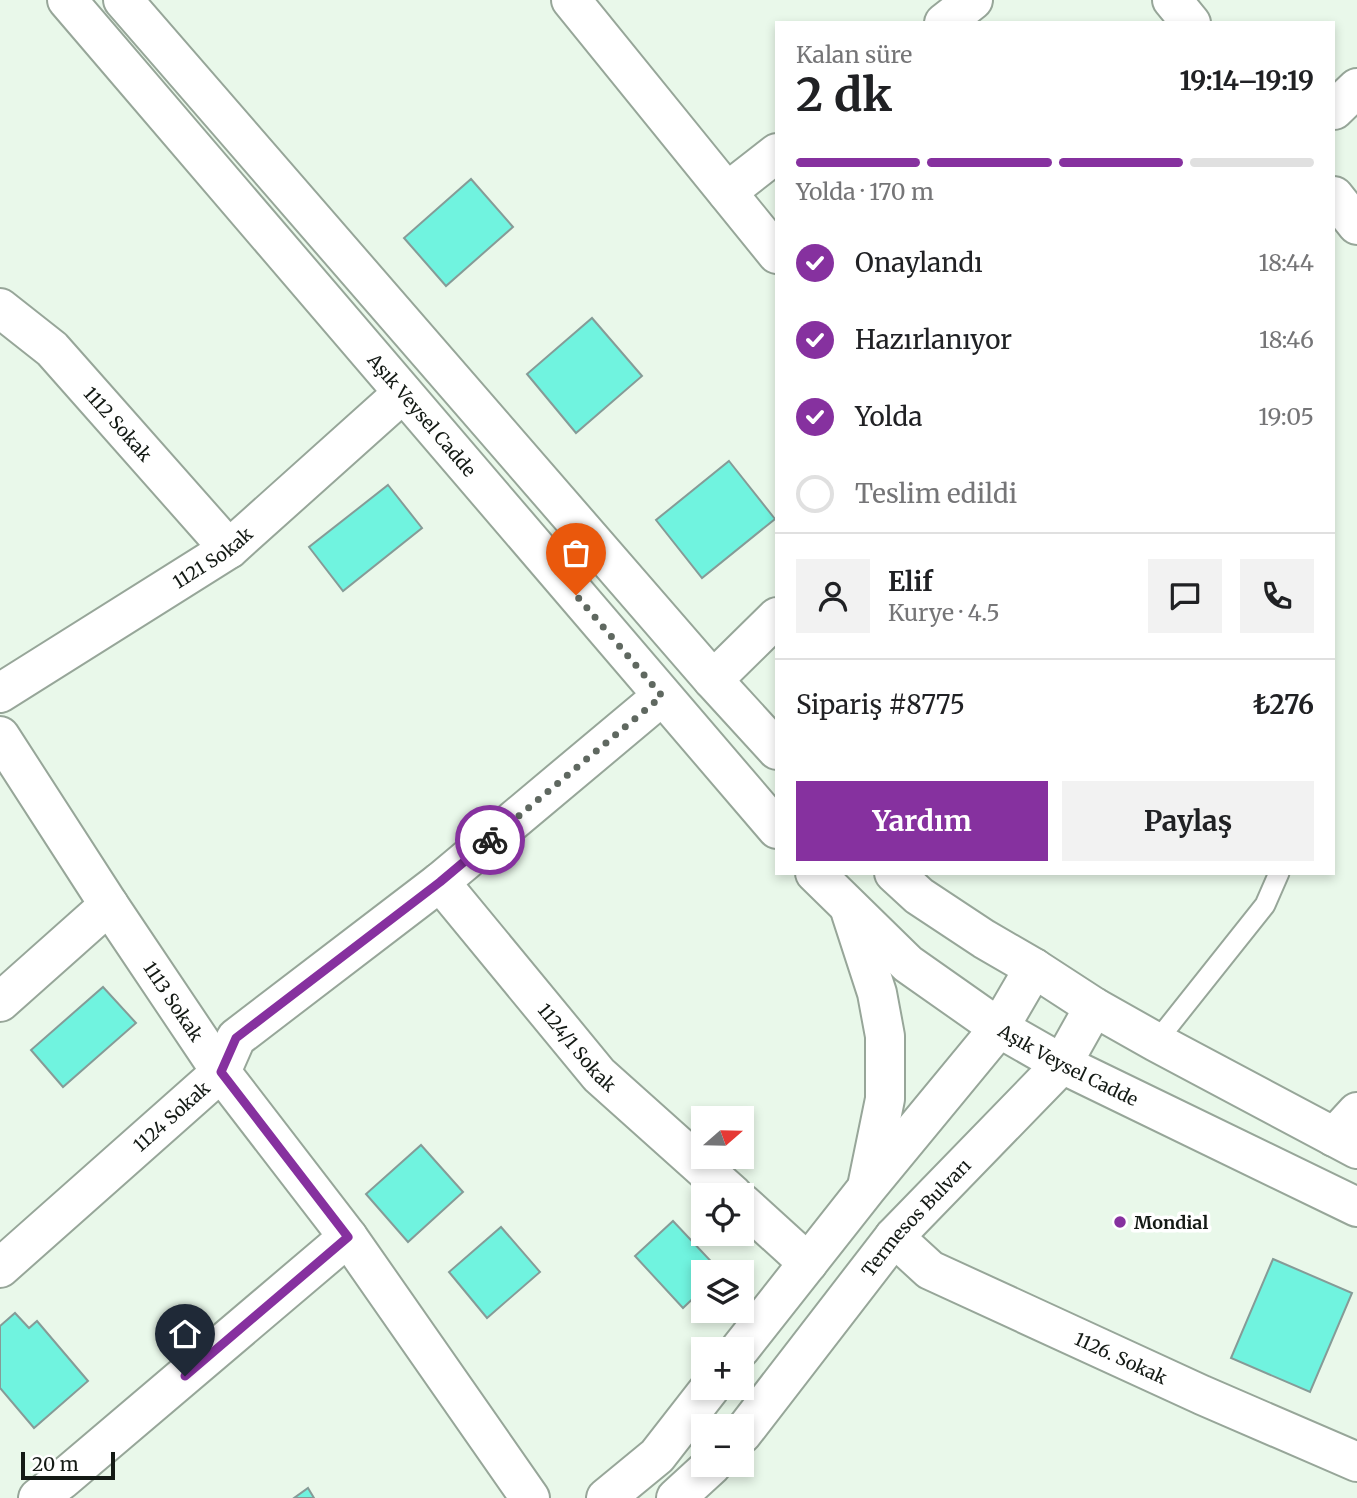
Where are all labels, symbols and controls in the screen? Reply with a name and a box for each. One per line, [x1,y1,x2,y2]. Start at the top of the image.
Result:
text: Kalan süre [796,40,912,69]
text: 19:14–19:19 [1179,64,1314,97]
text: 2 dk [796,66,892,124]
text: Yolda · 170 m [796,177,934,206]
icon: check [796,244,834,282]
text: Onaylandı [855,246,983,279]
text: 18:44 [1259,248,1314,277]
icon: check [796,321,834,359]
text: Hazırlanıyor [855,323,1012,356]
text: 18:46 [1259,325,1314,354]
street label: Aşık Veysel Cadde [362,348,481,481]
street label: 1112 Sokak [79,382,158,466]
icon: check [796,398,834,436]
text: Yolda [855,400,922,433]
text: 19:05 [1258,402,1314,431]
text: Teslim edildi [855,477,1017,510]
street label: 1121 Sokak [168,522,257,593]
pin [546,523,606,595]
icon: bag [557,534,595,572]
button: person [796,559,870,633]
button: chat [1148,559,1222,633]
button: phone [1240,559,1314,633]
text: Elif [888,565,933,598]
text: Kurye · 4.5 [888,598,1000,627]
text: Sipariş #8775 [796,688,965,721]
text: ₺276 [1253,688,1314,721]
button: Yardım [796,781,1048,861]
button: Paylaş [1062,781,1314,861]
courier [455,805,525,875]
icon: bike [471,821,509,859]
street label: 1113 Sokak [139,957,209,1046]
street label: 1124/1 Sokak [533,999,622,1097]
street label: Aşık Veysel Cadde [994,1018,1142,1111]
street label: 1124 Sokak [128,1076,215,1156]
north arrow [691,1106,754,1169]
map controls [691,1106,754,1477]
street label: Termesos Bulvarı [856,1154,976,1281]
button: locate [691,1183,754,1246]
place label: Mondial [1134,1211,1208,1234]
marker: Mondial [1112,1214,1128,1230]
button: layers [691,1260,754,1323]
pin [155,1304,215,1376]
icon: home [166,1315,204,1353]
street label: 1126. Sokak [1071,1327,1171,1389]
button: + [691,1337,754,1400]
button: − [691,1414,754,1477]
scale bar [21,1449,116,1481]
text: 20 m [32,1452,79,1476]

